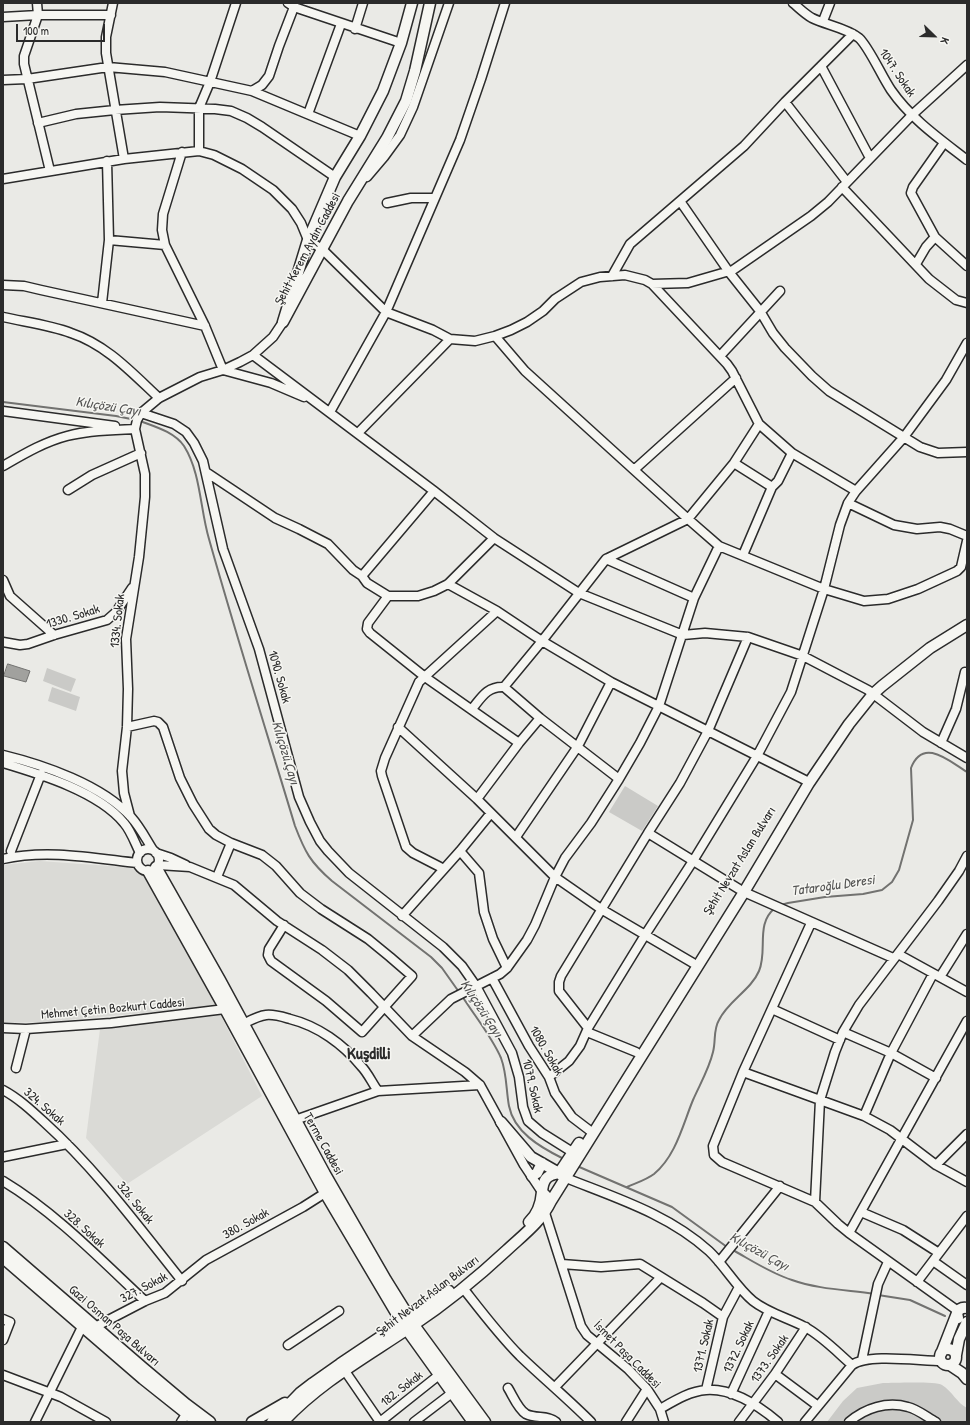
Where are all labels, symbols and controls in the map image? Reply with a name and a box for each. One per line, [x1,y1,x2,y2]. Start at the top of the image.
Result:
scale bar [18,16,107,42]
north arrow [914,16,954,56]
text: 100 m [23,22,49,39]
text: K [937,35,953,46]
street label: 1047. Sokak [875,46,919,100]
street label: Şehit Kerem Aydın Caddesi [272,190,344,308]
water label: Kılıçözü Çayı [74,394,142,420]
street label: 1334. Sokak [107,593,129,649]
street label: 1330. Sokak [44,601,102,633]
street label: 1090. Sokak [264,649,294,705]
water label: Kılıçözü Çayı [267,719,303,787]
street label: Şehit Nevzat Aslan Bulvarı [700,804,780,918]
water label: Tataroğlu Deresi [790,872,876,900]
water label: Kılıçözü Çayı [456,977,506,1041]
street label: Mehmet Çetin Bozkurt Caddesi [40,995,186,1023]
street label: 1080. Sokak [526,1023,566,1079]
district label: Kuşdilli [347,1044,391,1064]
street label: 1079. Sokak [518,1058,546,1114]
street label: 324. Sokak [20,1085,68,1129]
street label: Terme Caddesi [300,1110,346,1178]
street label: 326. Sokak [113,1179,157,1227]
street label: 380. Sokak [220,1205,272,1243]
street label: 328. Sokak [60,1206,108,1252]
water label: Kılıçözü Çayı [726,1229,792,1275]
street label: Şehit Nevzat Aslan Bulvarı [374,1252,482,1340]
street label: 327. Sokak [118,1269,170,1307]
street label: Gazi Osman Paşa Bulvarı [65,1282,163,1370]
street label: İsmet Paşa Caddesi [590,1318,664,1392]
street label: 1371. Sokak [690,1318,718,1374]
street label: 1372. Sokak [720,1318,758,1376]
street label: 1373. Sokak [748,1332,792,1386]
street label: 182. Sokak [378,1368,426,1410]

